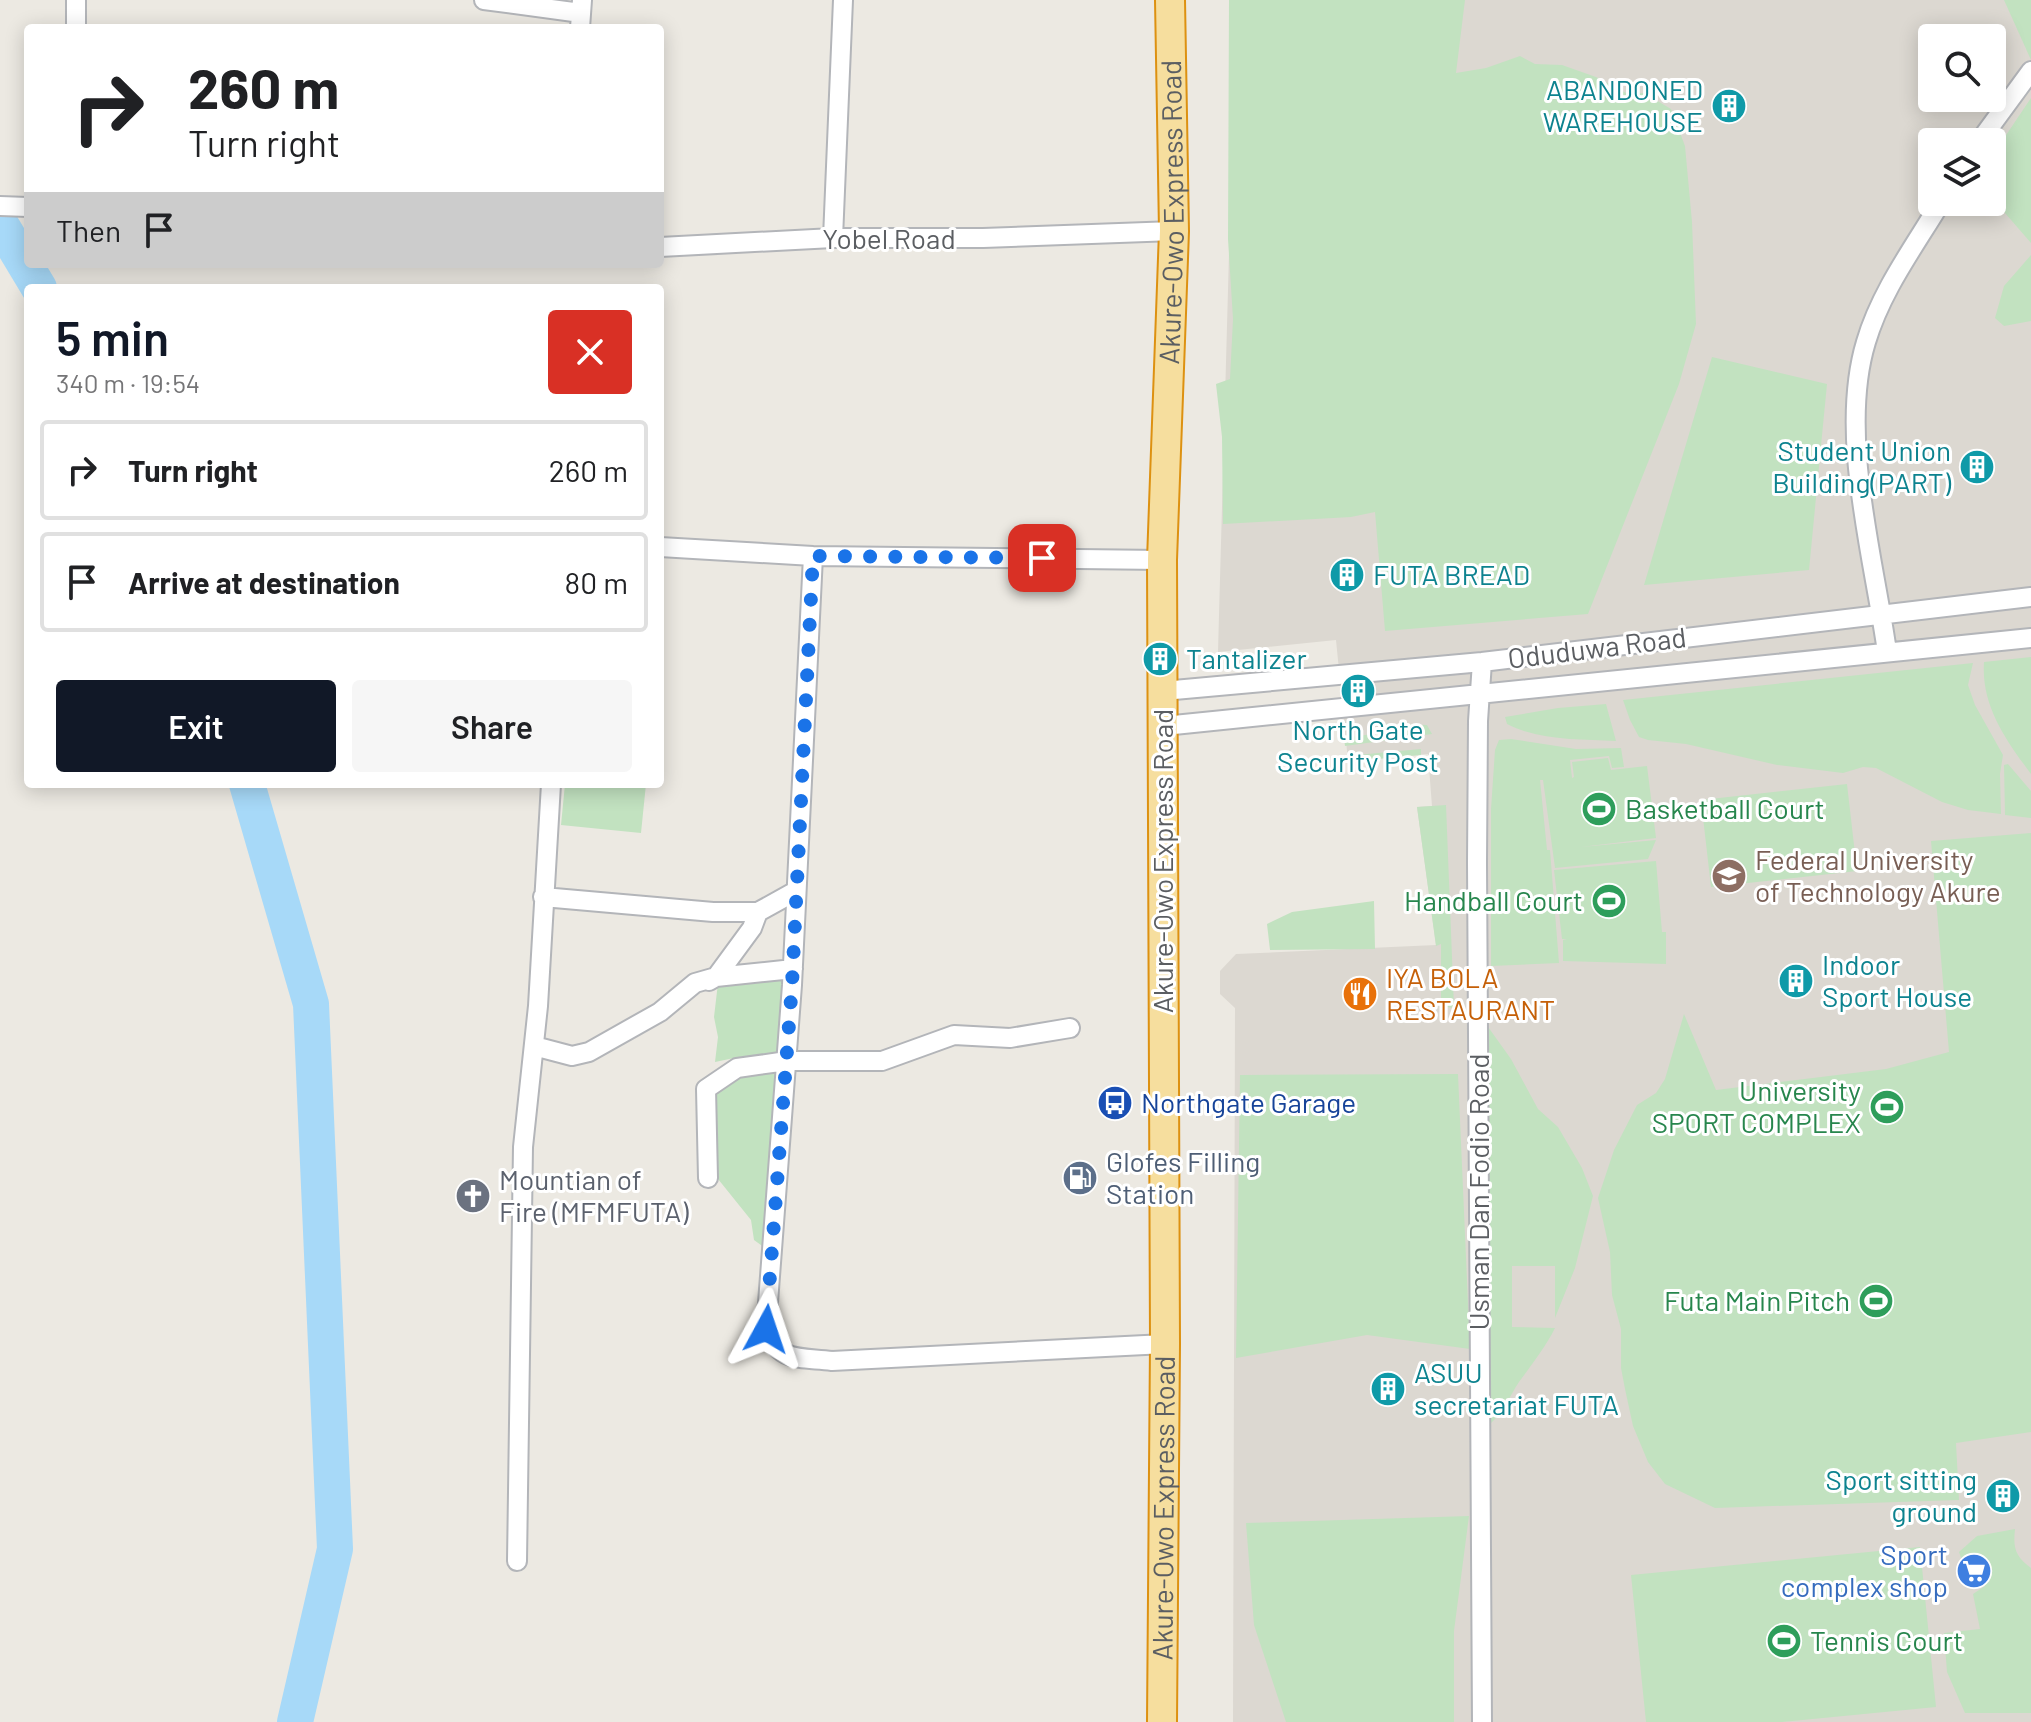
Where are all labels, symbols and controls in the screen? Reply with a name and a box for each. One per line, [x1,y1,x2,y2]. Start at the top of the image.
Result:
map controls [1918,24,2006,216]
button: search [1918,24,2006,112]
text: 260 m [188,53,339,120]
icon: right [56,56,160,160]
street label: Akure-Owo Express Road [1151,60,1190,365]
place label: ABANDONED WAREHOUSE [1543,72,1703,138]
building icon: ABANDONED WAREHOUSE [1710,87,1748,125]
text: Turn right [188,121,340,164]
button: layers [1918,128,2006,216]
icon: arrive [137,208,181,252]
text: Then [56,212,121,248]
street label: Yobel Road [822,221,956,255]
text: 5 min [56,308,169,366]
button: close [548,310,632,394]
text: 340 m · 19:54 [56,367,200,398]
place label: Student Union Building(PART) [1772,433,1952,499]
icon: right [60,448,104,492]
building icon: Student Union Building(PART) [1958,448,1996,486]
text: Turn right [128,452,258,488]
text: 260 m [549,452,628,488]
pin [1008,524,1076,592]
icon: arrive [1020,536,1064,580]
building icon: FUTA BREAD [1328,556,1366,594]
place label: FUTA BREAD [1373,557,1530,591]
icon: arrive [60,560,104,604]
text: Arrive at destination [128,564,400,600]
text: 80 m [565,564,628,600]
street label: Oduduwa Road [1506,619,1688,675]
building icon: Tantalizer [1141,640,1179,678]
place label: Tantalizer [1186,641,1307,675]
building icon: North Gate Security Post [1339,672,1377,710]
button: Exit [56,680,336,772]
button: Share [352,680,632,772]
street label: Akure-Owo Express Road [1145,709,1179,1013]
place label: North Gate Security Post [1277,712,1439,778]
sports icon: Basketball Court [1580,790,1618,828]
place label: Basketball Court [1625,791,1825,825]
place label: Federal University of Technology Akure [1755,842,2001,908]
school or university icon: Federal University of Technology Akure [1710,857,1748,895]
sports icon: Handball Court [1590,882,1628,920]
place label: Handball Court [1404,883,1583,917]
place label: Indoor Sport House [1822,947,1972,1013]
place label: IYA BOLA RESTAURANT [1386,960,1555,1026]
building icon: Indoor Sport House [1777,962,1815,1000]
restaurant icon: IYA BOLA RESTAURANT [1341,975,1379,1013]
street label: Usman Dan Fodio Road [1461,1053,1495,1331]
place label: University SPORT COMPLEX [1652,1073,1861,1139]
bus stop icon: Northgate Garage [1096,1084,1134,1122]
place label: Northgate Garage [1141,1085,1356,1119]
sports icon: University SPORT COMPLEX [1868,1088,1906,1126]
place label: Glofes Filling Station [1106,1144,1260,1210]
fuel station icon: Glofes Filling Station [1061,1159,1099,1197]
place label: Mountian of Fire (MFMFUTA) [499,1162,689,1228]
church icon: Mountian of Fire (MFMFUTA) [454,1177,492,1215]
sports icon: Futa Main Pitch [1857,1282,1895,1320]
place label: Futa Main Pitch [1664,1283,1850,1317]
position arrow [724,1287,808,1371]
place label: ASUU secretariat FUTA [1414,1355,1619,1421]
street label: Akure-Owo Express Road [1144,1356,1181,1660]
building icon: ASUU secretariat FUTA [1369,1370,1407,1408]
place label: Sport sitting ground [1826,1462,1977,1528]
building icon: Sport sitting ground [1984,1477,2022,1515]
place label: Sport complex shop [1781,1537,1948,1603]
supermarket icon: Sport complex shop [1955,1552,1993,1590]
sports icon: Tennis Court [1765,1622,1803,1660]
place label: Tennis Court [1810,1623,1963,1657]

